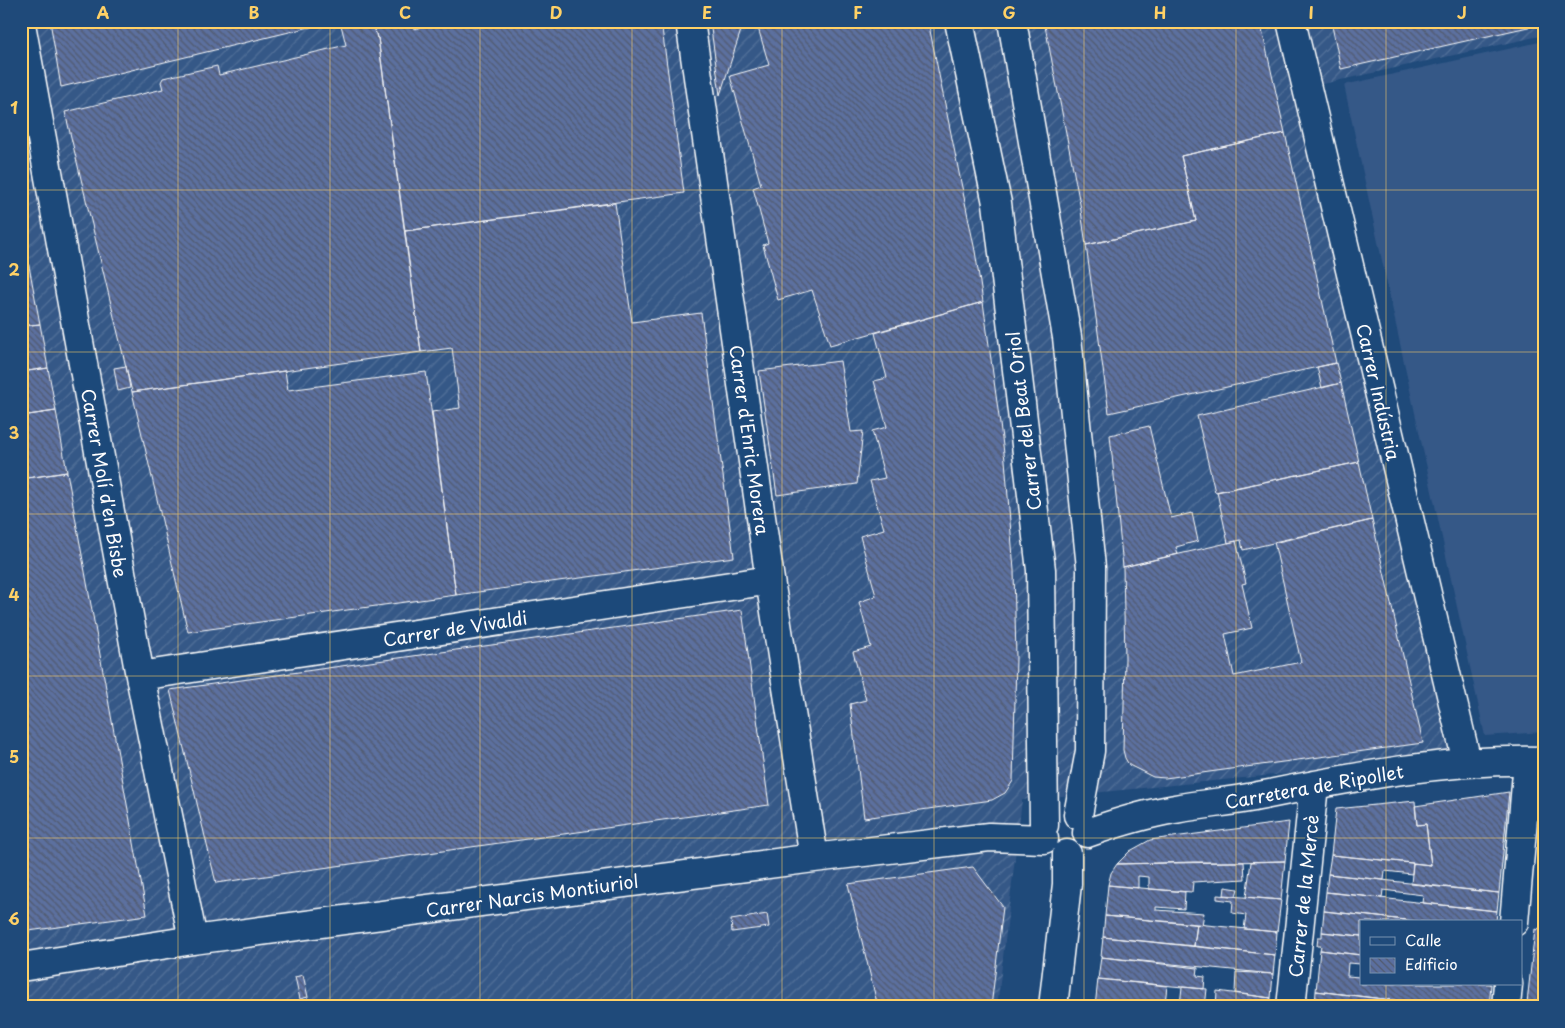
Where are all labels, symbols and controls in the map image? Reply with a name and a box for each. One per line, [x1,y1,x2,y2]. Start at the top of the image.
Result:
text: A [97,0,110,24]
text: B [249,0,260,24]
text: C [399,0,411,24]
text: D [550,0,562,24]
text: E [702,0,712,24]
text: F [853,0,863,24]
text: G [1002,0,1016,24]
text: H [1154,0,1166,24]
text: I [1308,0,1314,24]
text: J [1457,0,1467,24]
text: 1 [10,95,18,119]
text: 2 [8,257,20,281]
street label: Carrer Indústria [1350,321,1408,464]
street label: Carrer del Beat Oriol [999,330,1047,512]
street label: Carrer d'Enric Morera [723,343,777,537]
street label: Carrer Molí d'en Bisbe [75,386,135,580]
text: 3 [9,420,19,444]
text: 4 [9,582,20,606]
street label: Carrer de Vivaldi [381,603,529,653]
text: 5 [9,744,19,768]
street label: Carretera de Ripollet [1222,757,1406,815]
street label: Carrer de la Mercè [1281,813,1325,979]
street label: Carrer Narcis Montiuriol [424,867,640,923]
text: 6 [8,906,20,930]
legend [1360,920,1522,986]
text: Calle [1405,928,1442,951]
text: Edificio [1405,952,1458,975]

